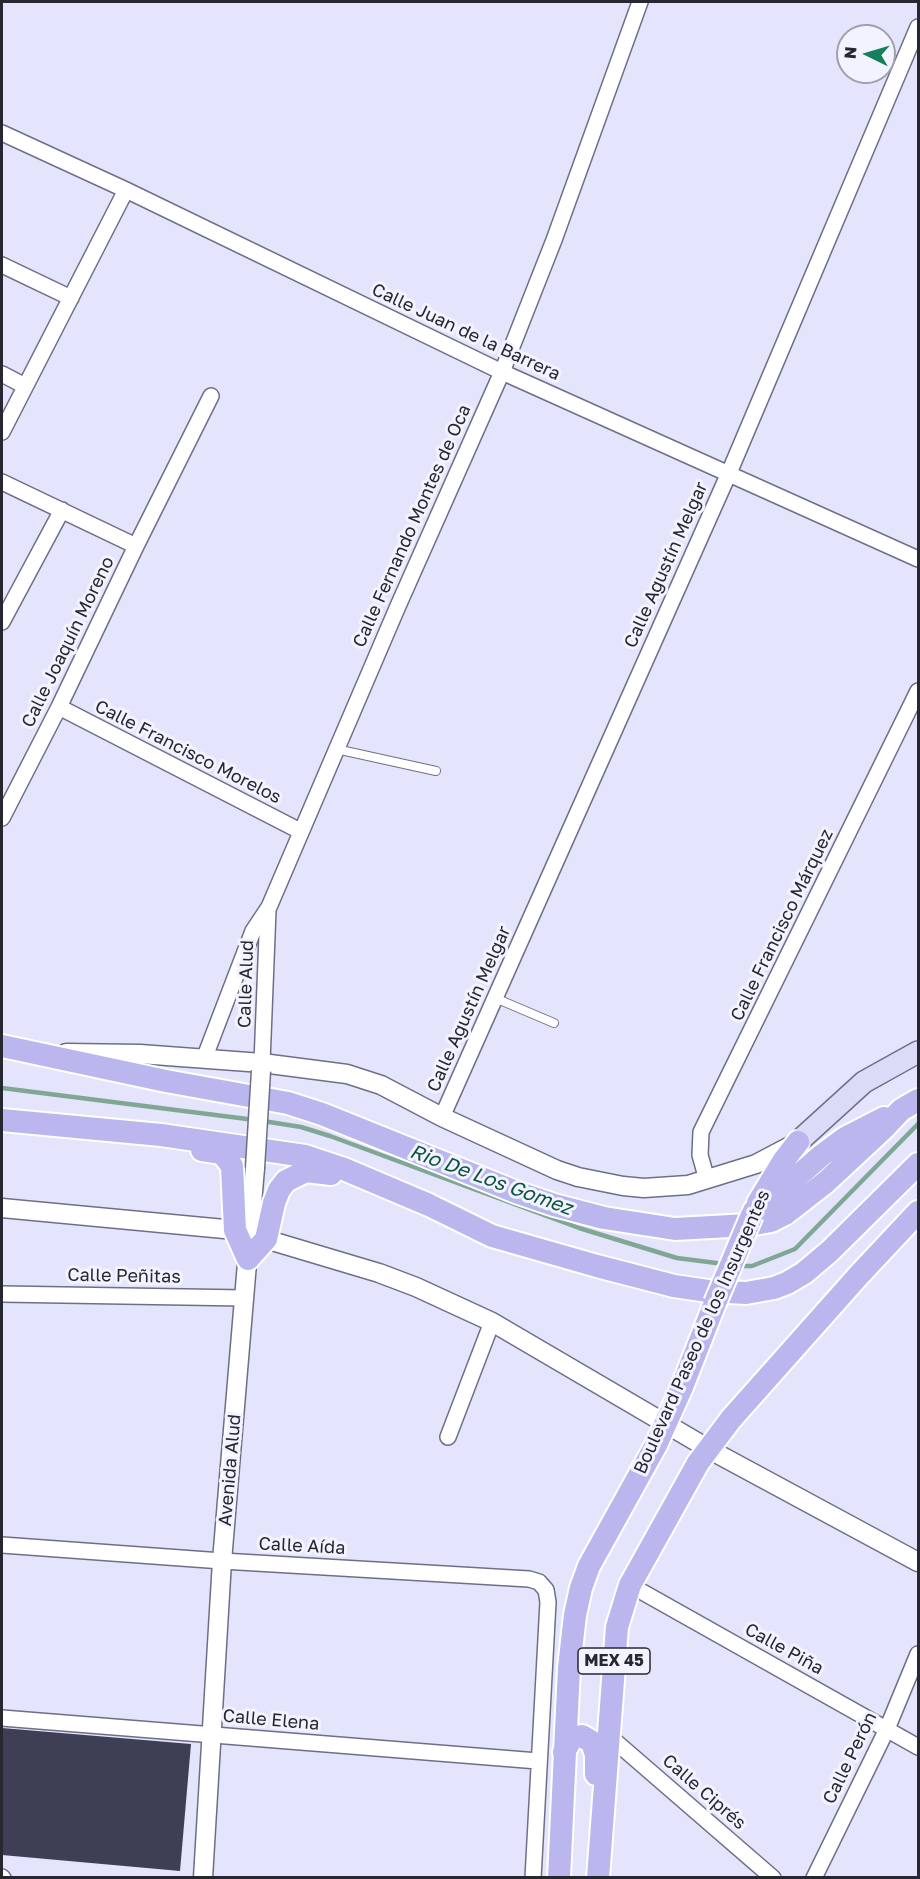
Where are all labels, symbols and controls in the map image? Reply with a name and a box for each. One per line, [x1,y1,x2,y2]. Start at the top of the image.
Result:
north arrow [836,24,896,84]
text: N [840,46,861,60]
street label: Calle Juan de la Barrera [368,279,564,385]
street label: Calle Fernando Montes de Oca [349,401,475,651]
street label: Calle Agustín Melgar [620,479,712,651]
street label: Calle Joaquín Moreno [17,553,119,731]
street label: Calle Francisco Morelos [91,696,285,808]
street label: Calle Francisco Márquez [726,826,838,1024]
street label: Calle Agustín Melgar [423,923,515,1095]
street label: Calle Alud [234,940,258,1028]
water label: Rio De Los Gomez [407,1139,575,1221]
street label: Boulevard Paseo de los Insurgentes [629,1187,775,1477]
street label: Calle Peñitas [67,1264,181,1288]
street label: Avenida Alud [214,1413,246,1527]
street label: Calle Aída [258,1533,346,1559]
street label: Calle Piña [741,1619,827,1679]
road number: MEX 45 [578,1648,650,1674]
street label: Calle Elena [222,1705,320,1735]
street label: Calle Perón [818,1709,882,1807]
street label: Calle Ciprés [658,1750,750,1834]

